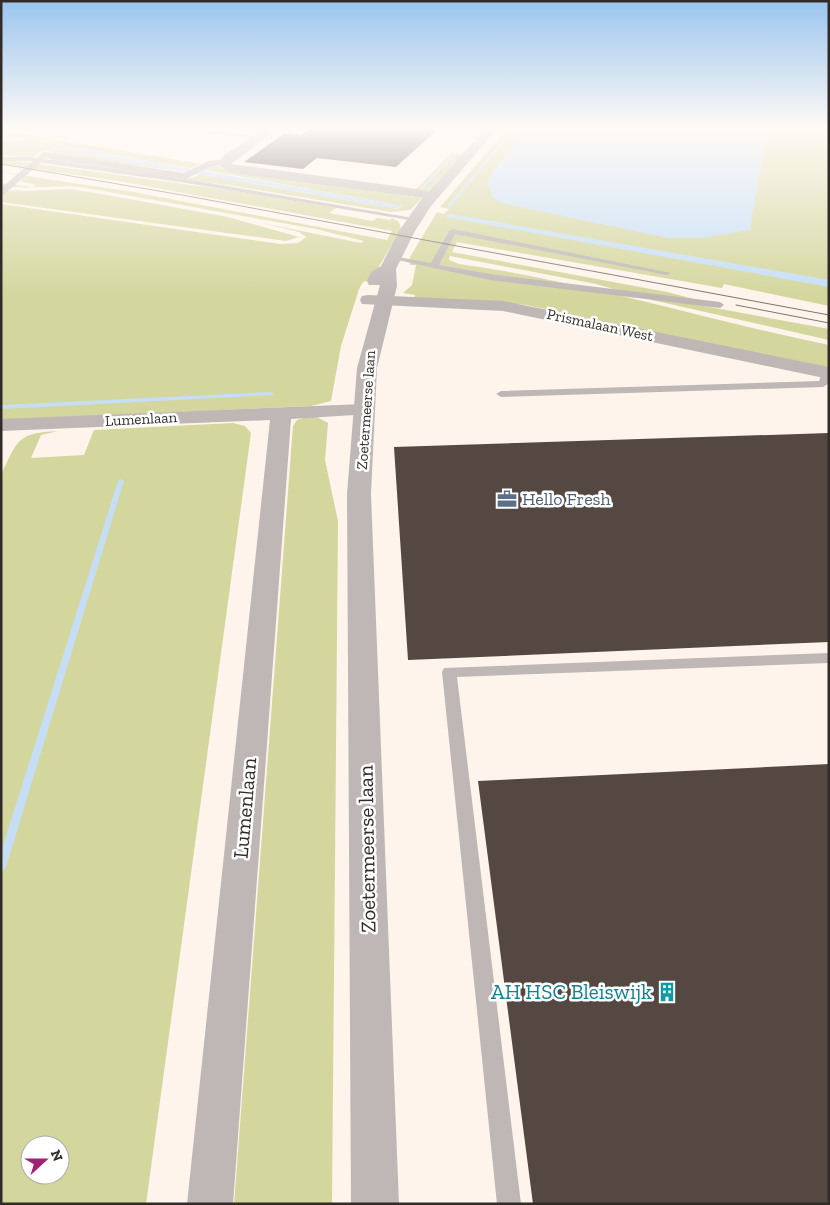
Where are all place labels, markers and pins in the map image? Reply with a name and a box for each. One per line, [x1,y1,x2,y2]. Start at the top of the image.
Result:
office icon: Hello Fresh [496,488,518,510]
place label: Hello Fresh [522,488,611,510]
place label: AH HSC Bleiswijk [491,979,652,1005]
building icon: AH HSC Bleiswijk [656,981,678,1003]

